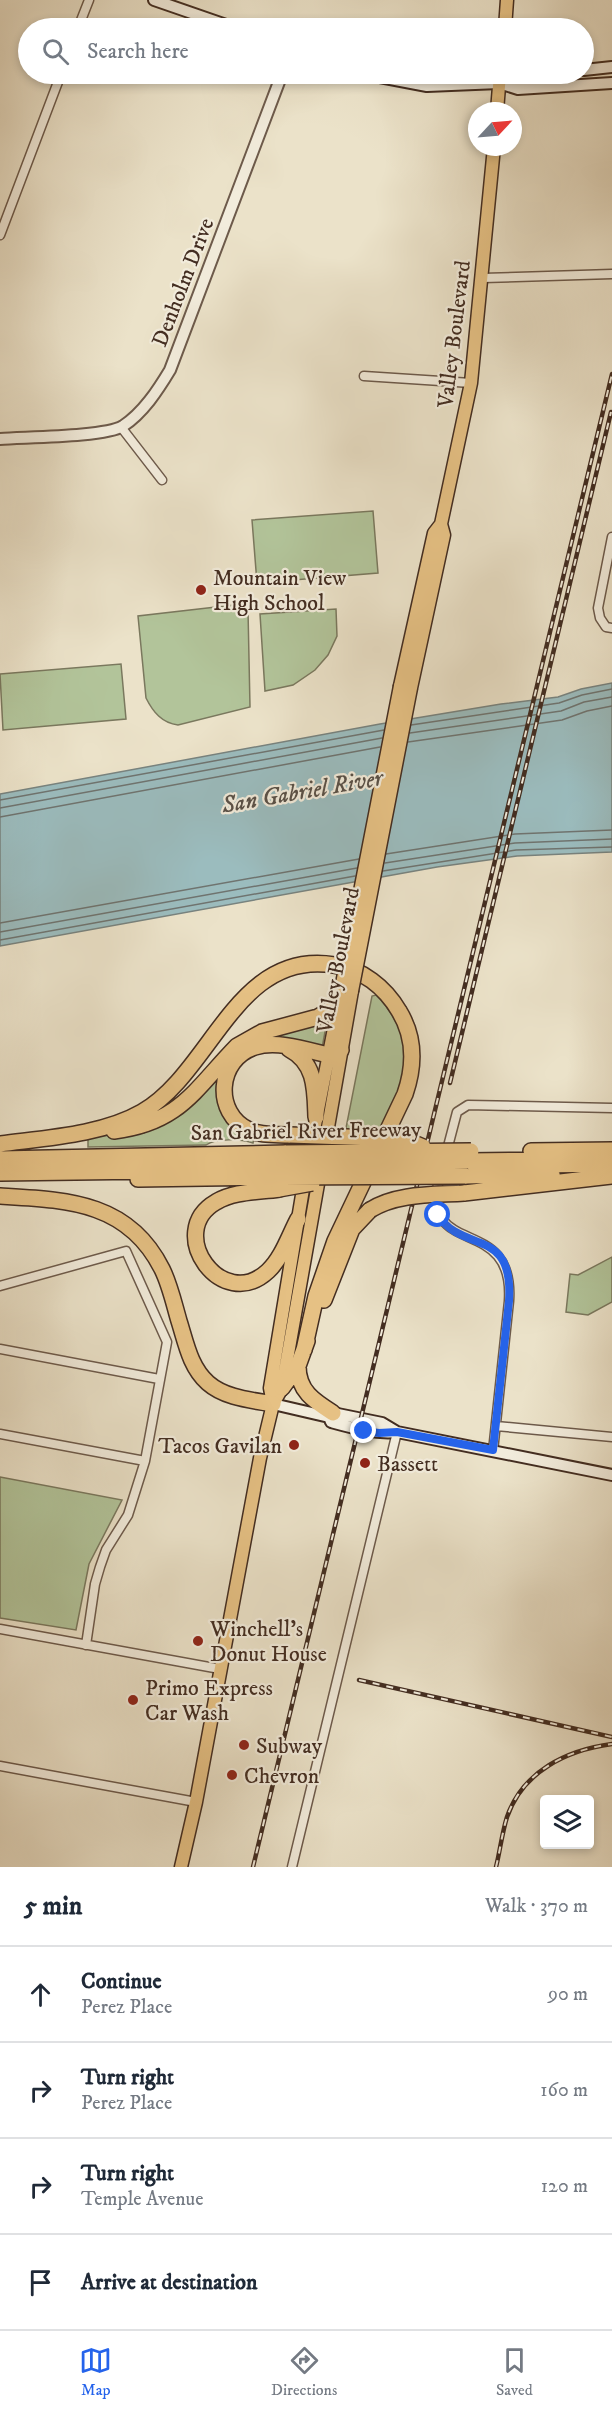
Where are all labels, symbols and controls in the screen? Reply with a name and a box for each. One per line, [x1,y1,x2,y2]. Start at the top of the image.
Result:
search box [18,18,594,84]
icon: search [39,35,72,68]
text: Search here [87,38,189,65]
north arrow [468,102,522,156]
street label: Denholm Drive [146,214,220,351]
street label: Valley Boulevard [432,259,477,410]
place label: Mountain View High School [213,565,346,617]
marker: Mountain View High School [194,583,208,597]
water label: San Gabriel River [218,763,387,821]
street label: Valley Boulevard [311,885,366,1037]
street label: San Gabriel River Freeway [190,1116,422,1147]
route start [424,1201,450,1227]
route end [350,1417,376,1443]
place label: Tacos Gavilan [158,1433,282,1460]
marker: Tacos Gavilan [287,1438,301,1452]
place label: Bassett [377,1451,438,1478]
marker: Bassett [358,1456,372,1470]
place label: Winchell's Donut House [209,1616,327,1668]
marker: Winchell's Donut House [191,1634,205,1648]
place label: Primo Express Car Wash [145,1675,273,1727]
marker: Primo Express Car Wash [126,1693,140,1707]
place label: Subway [256,1733,323,1760]
marker: Subway [237,1738,251,1752]
place label: Chevron [244,1763,320,1790]
marker: Chevron [225,1768,239,1782]
map controls [540,1795,594,1849]
button: layers [540,1795,594,1849]
text: 5 min [24,1890,82,1923]
text: Walk · 370 m [485,1894,588,1919]
text: Continue [81,1968,162,1995]
icon: ahead [24,1978,57,2011]
text: 90 m [548,1982,588,2007]
text: Perez Place [81,1995,172,2020]
text: Turn right [81,2064,174,2091]
icon: right [24,2074,57,2107]
text: 160 m [540,2078,588,2103]
text: Perez Place [81,2091,172,2116]
text: Turn right [81,2160,174,2187]
icon: right [24,2170,57,2203]
text: 120 m [541,2174,588,2199]
text: Temple Avenue [81,2187,204,2212]
icon: arrive [24,2266,57,2299]
text: Arrive at destination [81,2269,258,2296]
tab: Map [79,2344,112,2400]
tab: Directions [271,2344,337,2400]
tab: Saved [496,2344,533,2400]

